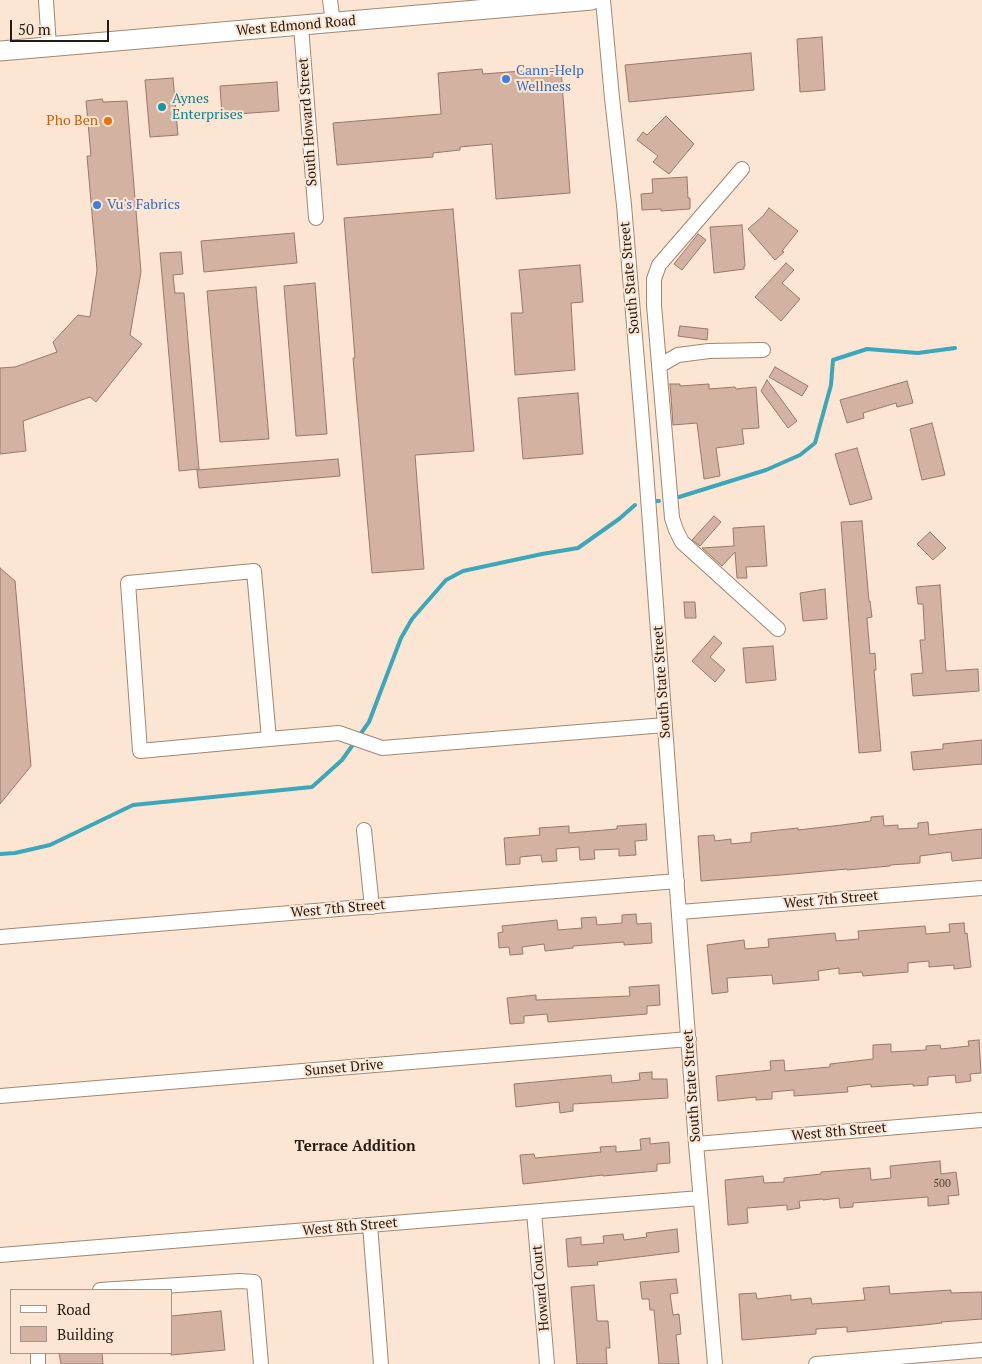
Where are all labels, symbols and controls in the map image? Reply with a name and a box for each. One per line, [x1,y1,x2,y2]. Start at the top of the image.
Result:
scale bar [12,10,111,42]
street label: West Edmond Road [235,12,357,40]
text: 50 m [18,19,51,39]
street label: South Howard Street [295,57,321,187]
place label: Cann-Help Wellness [516,63,584,95]
marker: Cann-Help Wellness [500,73,512,85]
place label: Aynes Enterprises [172,91,243,124]
marker: Aynes Enterprises [156,101,168,113]
place label: Pho Ben [46,113,98,129]
marker: Pho Ben [102,115,114,127]
place label: Vu's Fabrics [107,197,180,213]
marker: Vu's Fabrics [91,199,103,211]
street label: South State Street [617,221,643,335]
street label: South State Street [650,625,674,739]
street label: West 7th Street [783,887,879,913]
street label: West 7th Street [290,896,386,922]
street label: South State Street [680,1029,704,1143]
street label: Sunset Drive [304,1056,384,1080]
street label: West 8th Street [791,1119,887,1145]
district label: Terrace Addition [294,1138,416,1156]
house number: 500 [933,1177,951,1191]
street label: West 8th Street [302,1214,398,1240]
street label: Howard Court [529,1244,553,1332]
legend [10,1289,172,1354]
text: Road [57,1299,90,1319]
text: Building [57,1324,114,1344]

